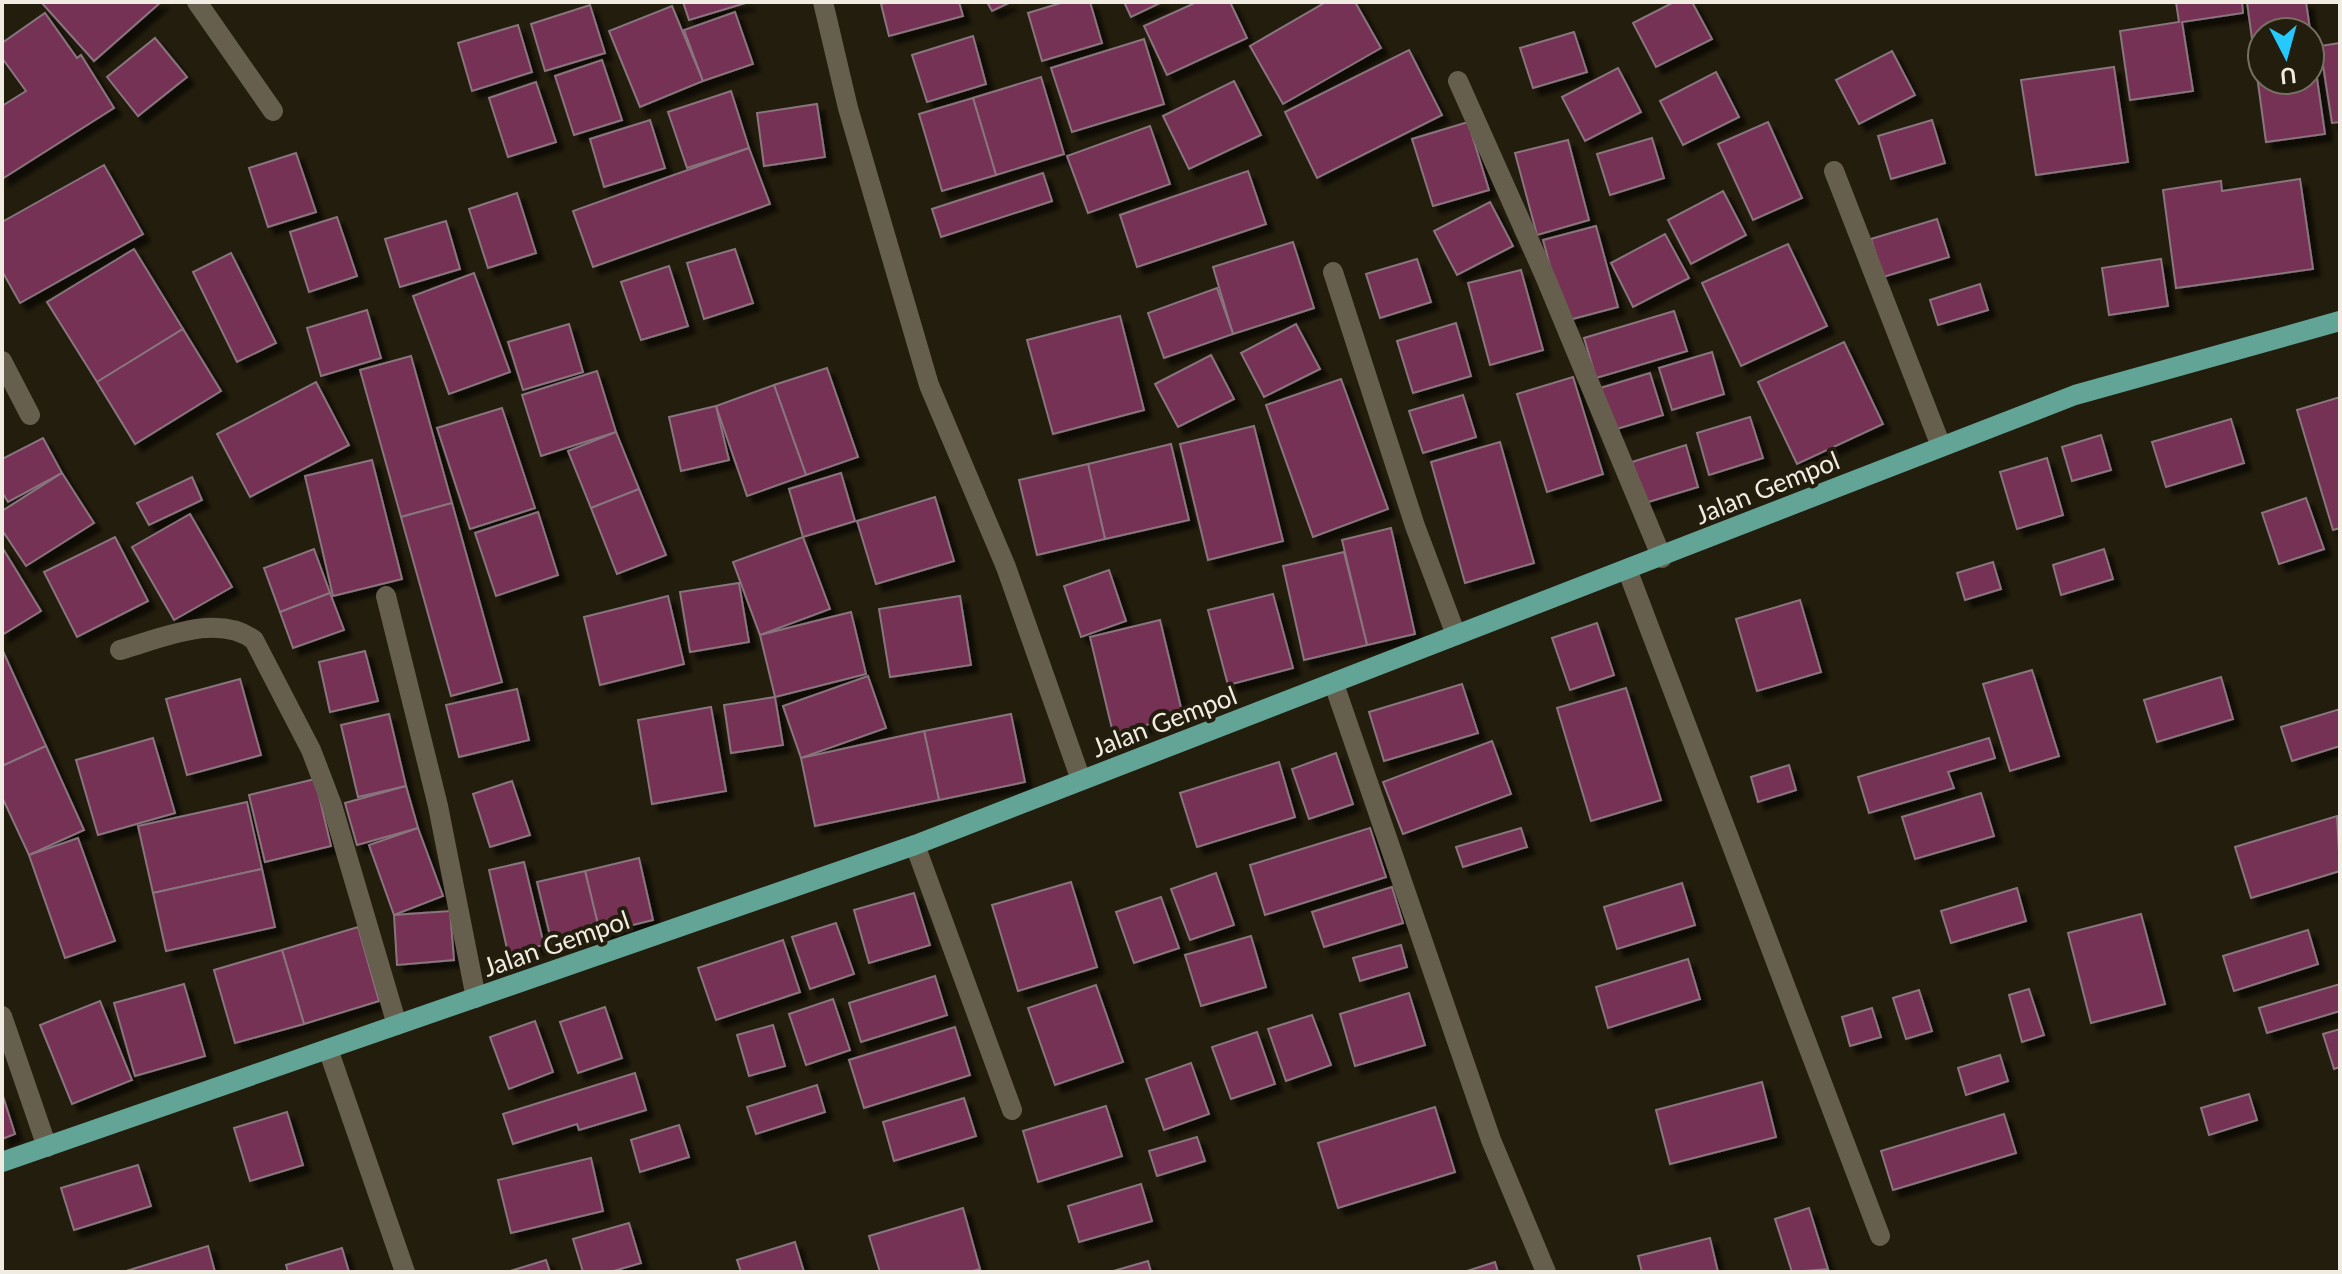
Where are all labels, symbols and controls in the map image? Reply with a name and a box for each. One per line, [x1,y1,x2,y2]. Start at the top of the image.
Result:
north arrow [2246,16,2326,96]
text: U [2279,62,2298,91]
street label: Jalan Gempol [1690,444,1844,530]
street label: Jalan Gempol [1087,679,1241,763]
street label: Jalan Gempol [478,903,634,983]

